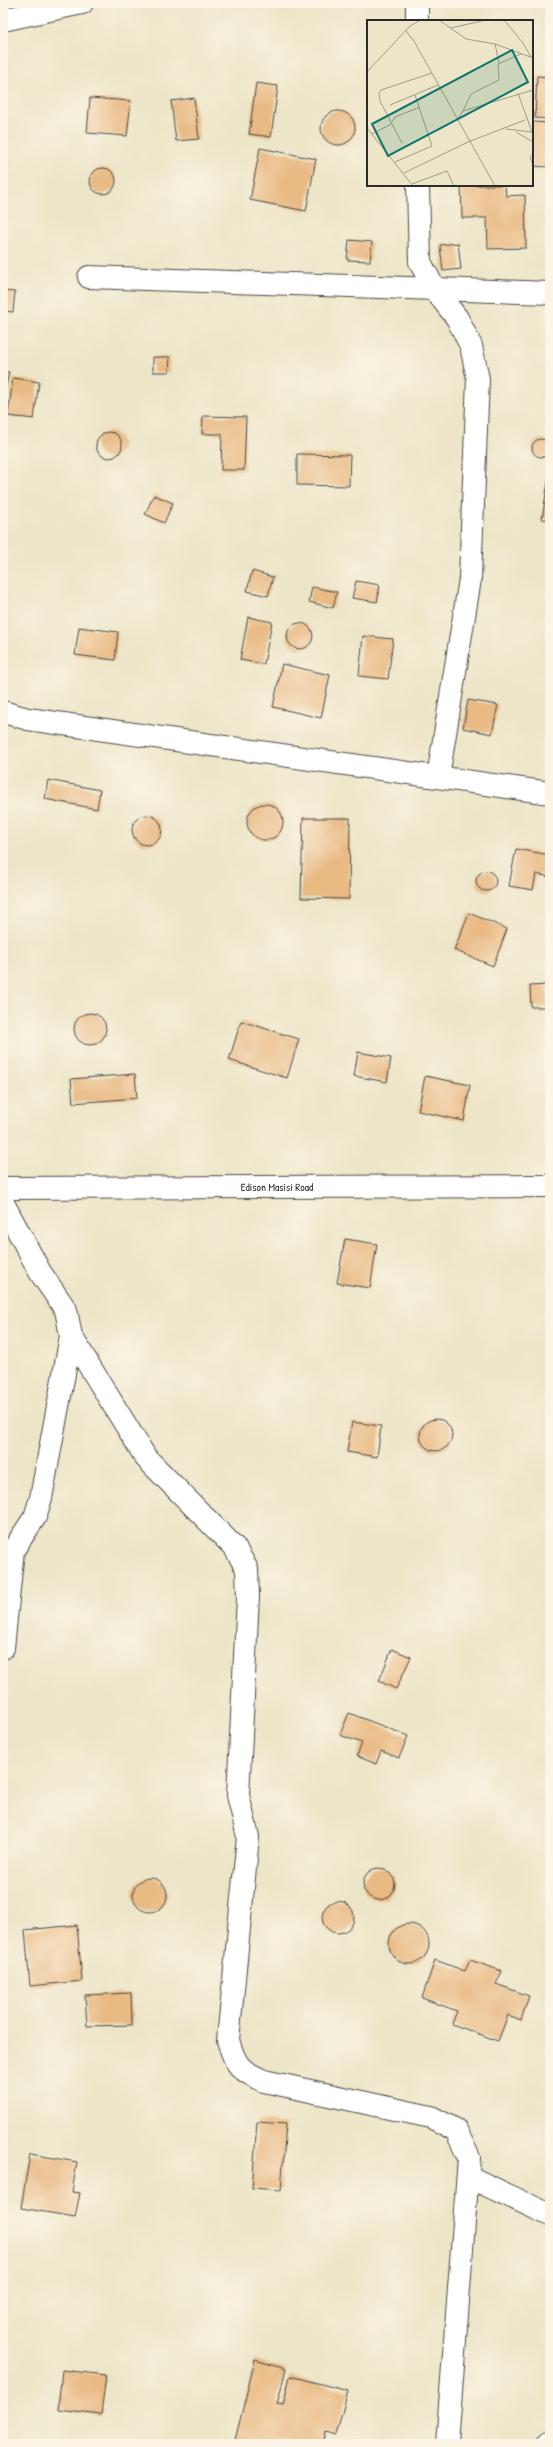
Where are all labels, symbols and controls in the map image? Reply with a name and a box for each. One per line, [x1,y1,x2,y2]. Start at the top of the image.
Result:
inset map [367,20,533,186]
street label: Edison Masisi Road [241,1180,314,1194]

